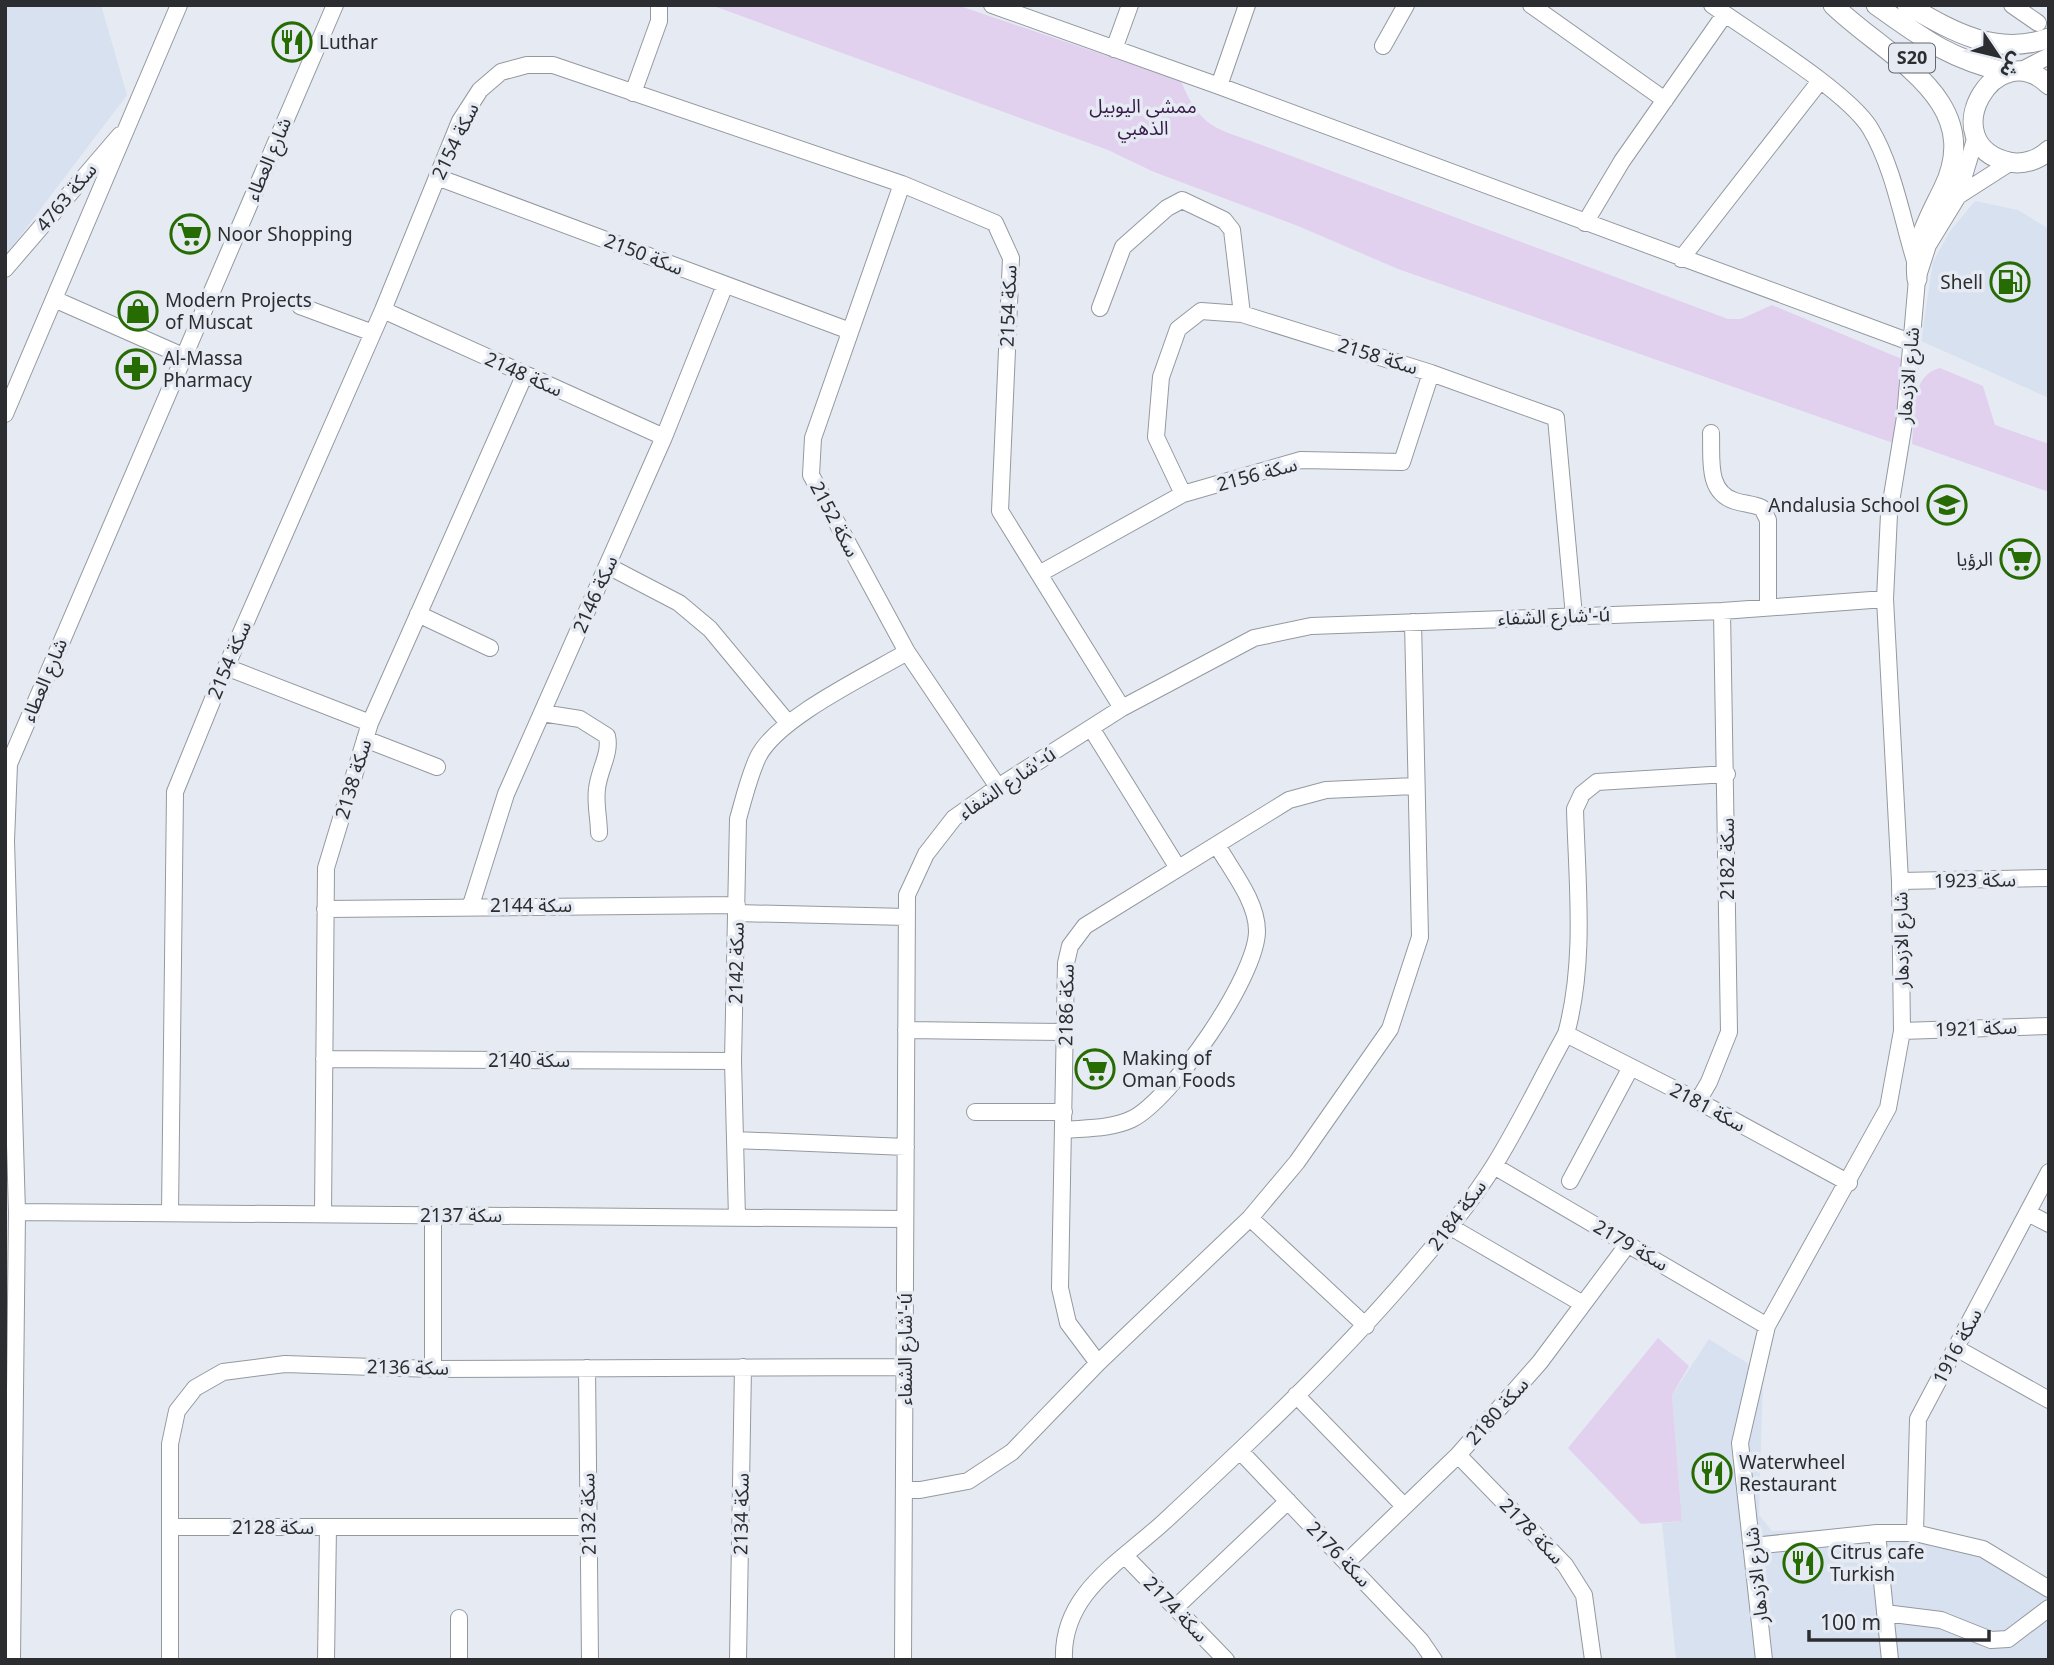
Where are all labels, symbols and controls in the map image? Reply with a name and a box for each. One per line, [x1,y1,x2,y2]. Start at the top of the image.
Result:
restaurant icon: Luthar [271,21,313,63]
north arrow [1963,21,2033,91]
place label: Luthar [319,29,378,55]
road number: S20 [1889,44,1935,72]
text: ش [1994,48,2030,84]
park label: ممشى اليوبيل الذهبي [1089,93,1197,143]
street label: سكة 2154 [425,98,485,184]
street label: شارع العطاء [239,113,298,205]
street label: سكة 4763 [30,157,102,237]
supermarket icon: Noor Shopping [169,213,211,255]
place label: Noor Shopping [217,221,353,247]
street label: سكة 2150 [601,227,687,281]
fuel station icon: Shell [1989,261,2031,303]
street label: سكة 2154 [994,264,1022,348]
place label: Shell [1940,269,1983,295]
place label: Modern Projects of Muscat [165,287,312,335]
shop icon: Modern Projects of Muscat [117,290,159,332]
street label: شارع الازدهار [1891,326,1926,425]
street label: سكة 2158 [1335,332,1421,380]
place label: Al-Massa Pharmacy [163,345,252,393]
street label: سكة 2148 [481,345,567,403]
pharmacy icon: Al-Massa Pharmacy [115,348,157,390]
street label: سكة 2156 [1214,451,1300,497]
street label: سكة 2152 [804,477,866,561]
school or university icon: Andalusia School [1926,484,1968,526]
place label: Andalusia School [1768,492,1920,518]
supermarket icon: الرؤيا [1999,538,2041,580]
place label: الرؤيا [1956,546,1993,572]
street label: سكة 2146 [566,551,624,637]
street label: شارع الشفاء'-ú [1497,601,1611,632]
street label: سكة 2154 [201,617,257,703]
street label: شارع العطاء [15,634,74,726]
street label: سكة 2138 [329,736,377,822]
street label: شارع الشفاء'-ú [953,741,1061,826]
street label: سكة 2182 [1714,818,1740,900]
street label: سكة 1923 [1934,866,2016,894]
street label: سكة 2144 [490,892,572,918]
street label: شارع الازدهار [1887,892,1916,989]
street label: سكة 2142 [722,922,750,1004]
street label: سكة 2186 [1052,964,1080,1046]
street label: سكة 1921 [1934,1014,2018,1042]
place label: Making of Oman Foods [1122,1045,1236,1093]
street label: سكة 2140 [488,1047,570,1073]
supermarket icon: Making of Oman Foods [1074,1048,1116,1090]
street label: سكة 2181 [1666,1076,1750,1138]
street label: سكة 2184 [1422,1174,1492,1256]
street label: سكة 2137 [420,1202,502,1228]
street label: سكة 2179 [1589,1213,1673,1277]
street label: شارع الشفاء'-ú [892,1293,919,1405]
street label: سكة 1916 [1926,1304,1988,1388]
street label: سكة 2136 [367,1353,449,1381]
street label: سكة 2180 [1460,1372,1534,1450]
place label: Waterwheel Restaurant [1739,1449,1845,1497]
restaurant icon: Waterwheel Restaurant [1691,1452,1733,1494]
street label: سكة 2132 [574,1473,602,1555]
street label: سكة 2134 [727,1473,755,1555]
street label: سكة 2178 [1494,1492,1570,1570]
street label: سكة 2128 [232,1514,314,1540]
street label: سكة 2176 [1301,1515,1377,1593]
street label: شارع الازدهار [1738,1526,1775,1625]
place label: Citrus cafe Turkish [1830,1539,1924,1587]
restaurant icon: Citrus cafe Turkish [1782,1542,1824,1584]
street label: سكة 2174 [1138,1570,1214,1648]
scale bar [1809,1598,1989,1642]
text: 100 m [1820,1608,1881,1636]

